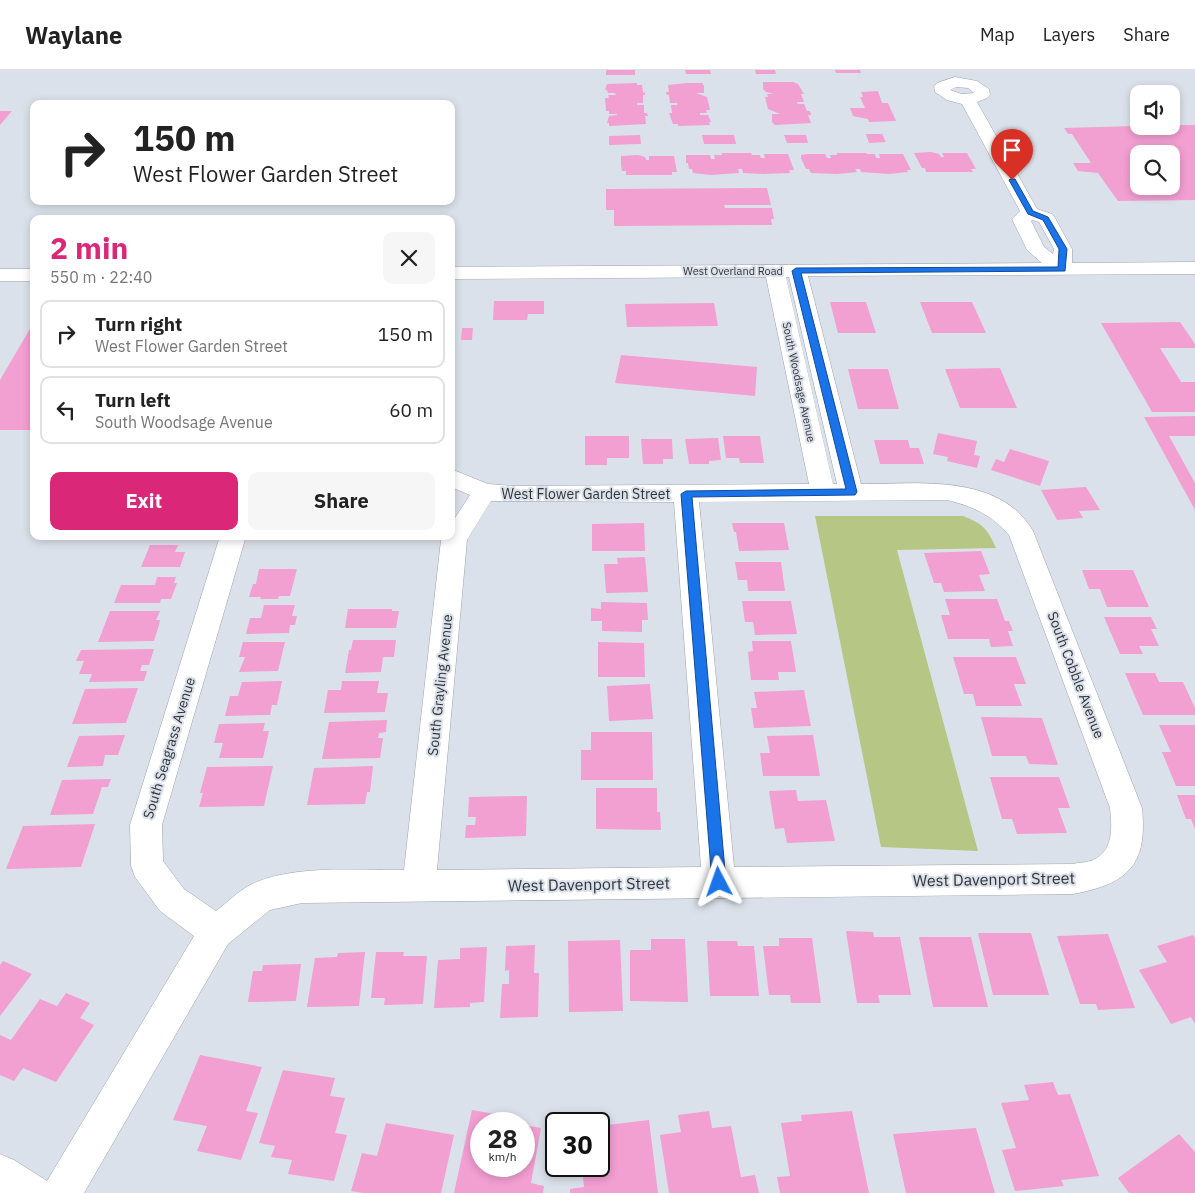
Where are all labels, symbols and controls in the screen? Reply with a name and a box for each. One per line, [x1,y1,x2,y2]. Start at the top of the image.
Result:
text: Waylane [25,19,123,51]
text: Map [980,23,1015,46]
text: Layers [1043,23,1095,46]
text: Share [1123,23,1170,46]
map controls [1130,85,1180,195]
button: sound [1130,85,1180,135]
text: 150 m [133,115,236,161]
icon: right [50,120,115,185]
pin [991,129,1033,180]
icon: arrive [998,136,1026,164]
button: search [1130,145,1180,195]
text: West Flower Garden Street [133,159,398,188]
text: 2 min [50,228,128,267]
button: close [383,232,435,284]
street label: West Overland Road [683,264,783,278]
text: 550 m · 22:40 [50,267,152,287]
text: Turn right [95,312,182,336]
icon: right [52,320,80,348]
street label: South Woodsage Avenue [779,321,819,443]
text: 150 m [378,322,433,346]
text: West Flower Garden Street [95,336,288,356]
text: Turn left [95,388,171,412]
icon: left [52,396,80,424]
text: 60 m [389,398,433,422]
text: South Woodsage Avenue [95,412,273,432]
button: Exit [50,472,238,530]
button: Share [248,472,435,530]
street label: West Flower Garden Street [502,485,670,503]
street label: South Cobble Avenue [1044,609,1109,741]
street label: South Grayling Avenue [424,613,456,757]
street label: South Seagrass Avenue [139,675,199,821]
position arrow [692,855,744,907]
street label: West Davenport Street [913,868,1075,890]
street label: West Davenport Street [508,873,670,895]
speed limit sign: 30 [545,1112,610,1177]
text: 28 [487,1122,518,1155]
text: km/h [488,1149,517,1164]

